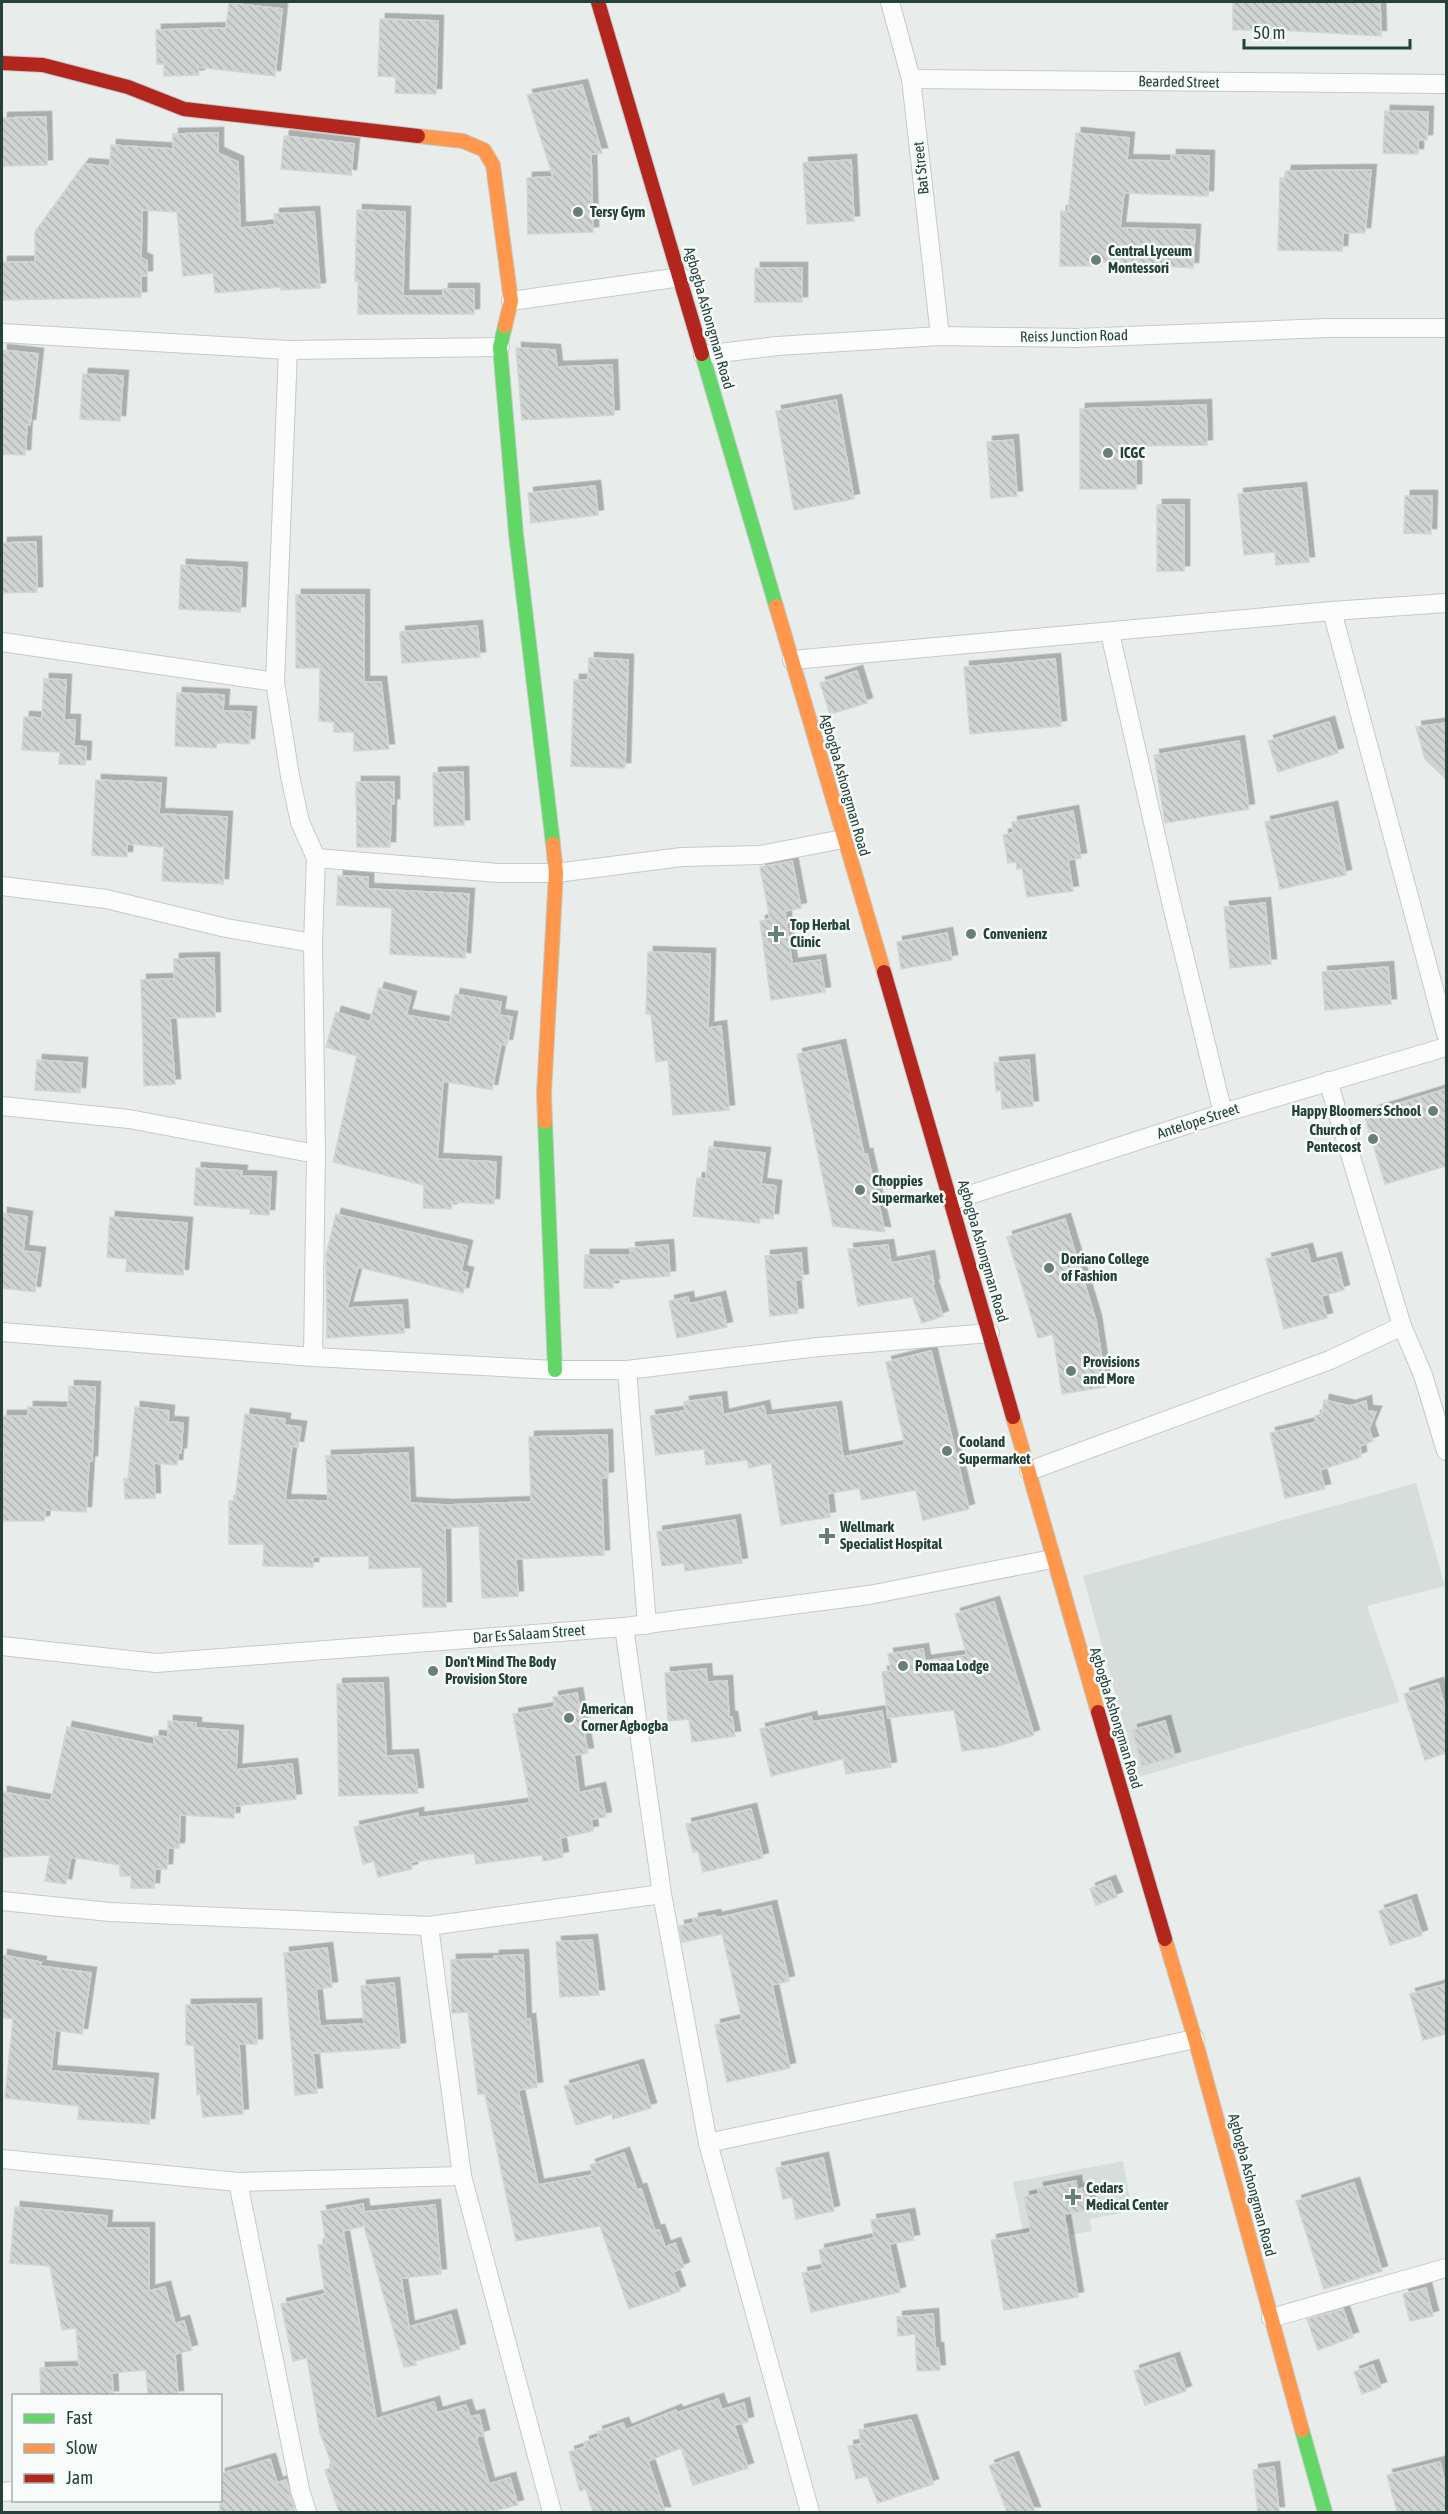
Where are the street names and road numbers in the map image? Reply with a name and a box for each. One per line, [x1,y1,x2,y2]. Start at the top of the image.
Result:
street label: Bearded Street [1138,72,1220,91]
street label: Bat Street [909,141,932,195]
street label: Agbogba Ashongman Road [681,245,738,391]
street label: Reiss Junction Road [1020,326,1128,345]
street label: Agbogba Ashongman Road [817,712,874,858]
street label: Antelope Street [1155,1099,1241,1142]
street label: Agbogba Ashongman Road [955,1178,1012,1324]
street label: Dar Es Salaam Street [472,1621,586,1646]
street label: Agbogba Ashongman Road [1087,1645,1146,1791]
street label: Agbogba Ashongman Road [1225,2112,1280,2258]

